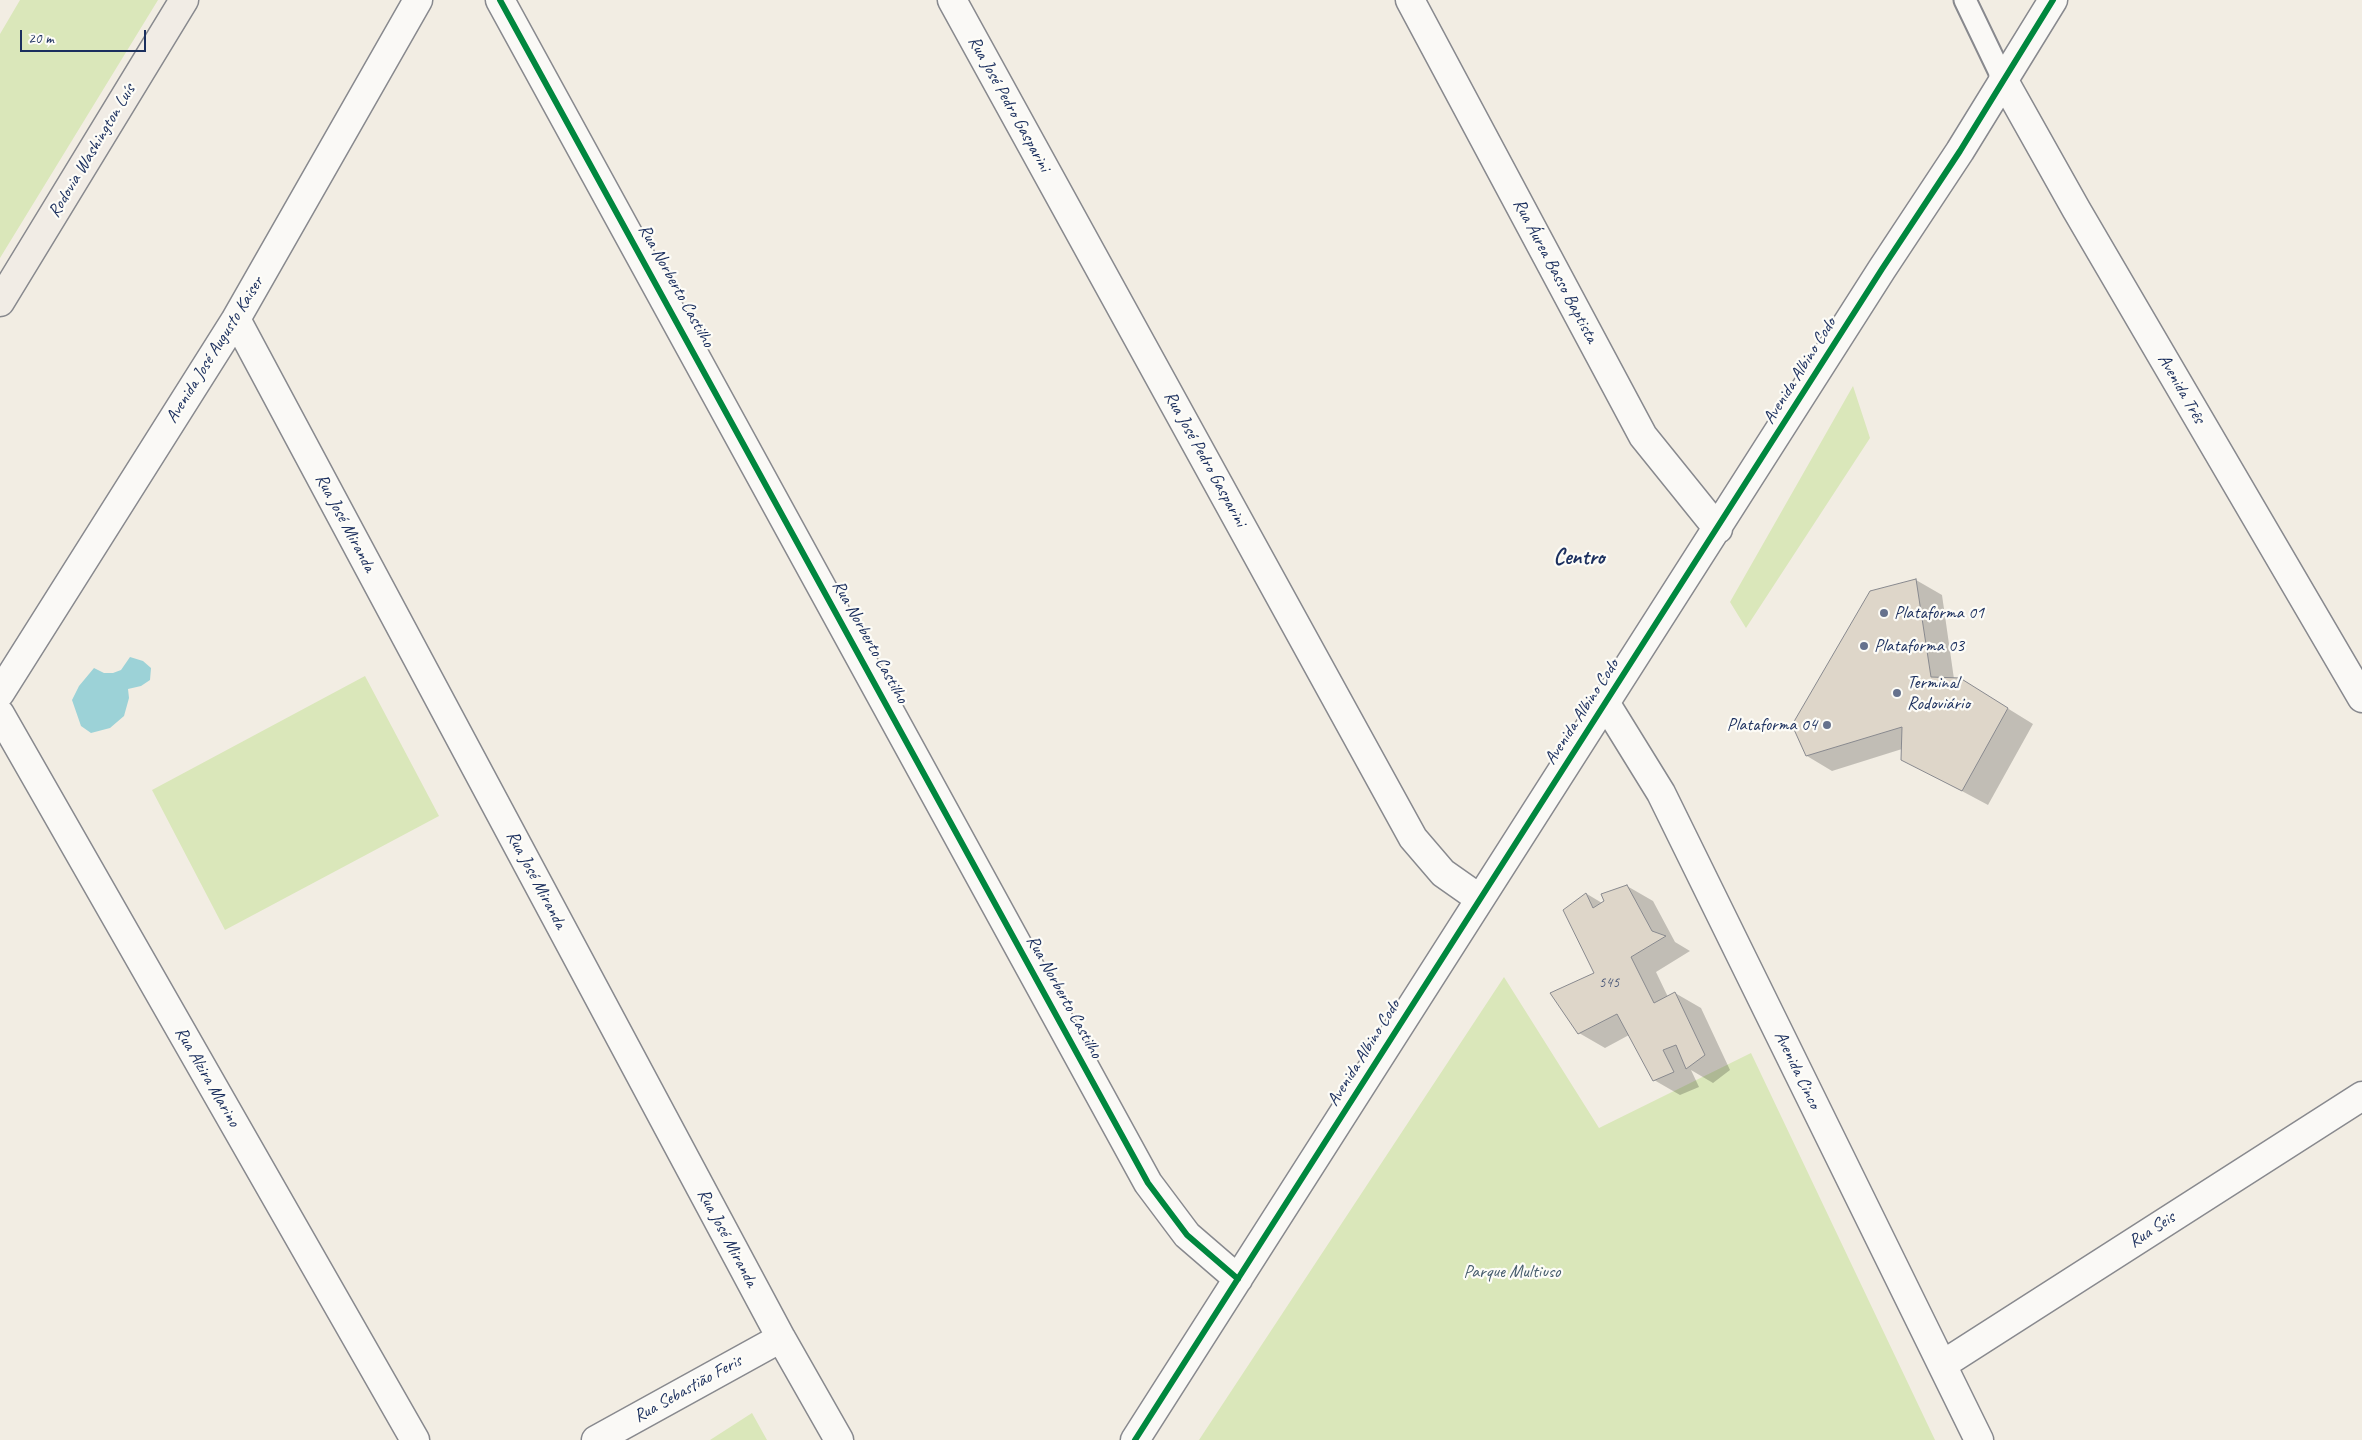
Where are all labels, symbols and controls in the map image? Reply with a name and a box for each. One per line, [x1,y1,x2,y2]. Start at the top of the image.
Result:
scale bar [22,20,149,52]
text: 20 m [28,29,54,48]
street label: Rua José Pedro Gasparini [963,32,1055,176]
street label: Rodovia Washington Luís [44,80,140,222]
street label: Rua Áurea Basso Baptista [1508,195,1602,347]
street label: Rua Norberto Castilho [633,221,719,351]
street label: Avenida José Augusto Kaiser [161,273,269,427]
street label: Avenida Albino Codo [1759,314,1841,428]
street label: Avenida Três [2153,351,2209,427]
street label: Rua José Pedro Gasparini [1159,387,1251,531]
street label: Rua José Miranda [310,470,380,576]
district label: Centro [1553,545,1605,571]
street label: Rua Norberto Castilho [827,577,913,707]
place label: Plataforma 01 [1894,602,1984,624]
marker: Plataforma 01 [1878,607,1890,619]
place label: Plataforma 03 [1874,635,1964,657]
marker: Plataforma 03 [1858,640,1870,652]
street label: Avenida Albino Codo [1540,655,1624,769]
place label: Terminal Rodoviário [1907,672,1970,714]
marker: Terminal Rodoviário [1891,687,1903,699]
place label: Plataforma 04 [1727,714,1817,736]
marker: Plataforma 04 [1821,719,1833,731]
street label: Rua José Miranda [501,827,571,933]
street label: Rua Norberto Castilho [1021,932,1107,1062]
house number: 545 [1599,974,1619,992]
street label: Avenida Albino Codo [1323,996,1405,1110]
street label: Rua Alzira Marino [170,1023,244,1131]
street label: Avenida Cinco [1769,1028,1825,1112]
street label: Rua José Miranda [692,1185,762,1291]
street label: Rua Seis [2125,1207,2179,1253]
park label: Parque Multiuso [1464,1261,1560,1283]
street label: Rua Sebastião Feris [630,1350,746,1428]

